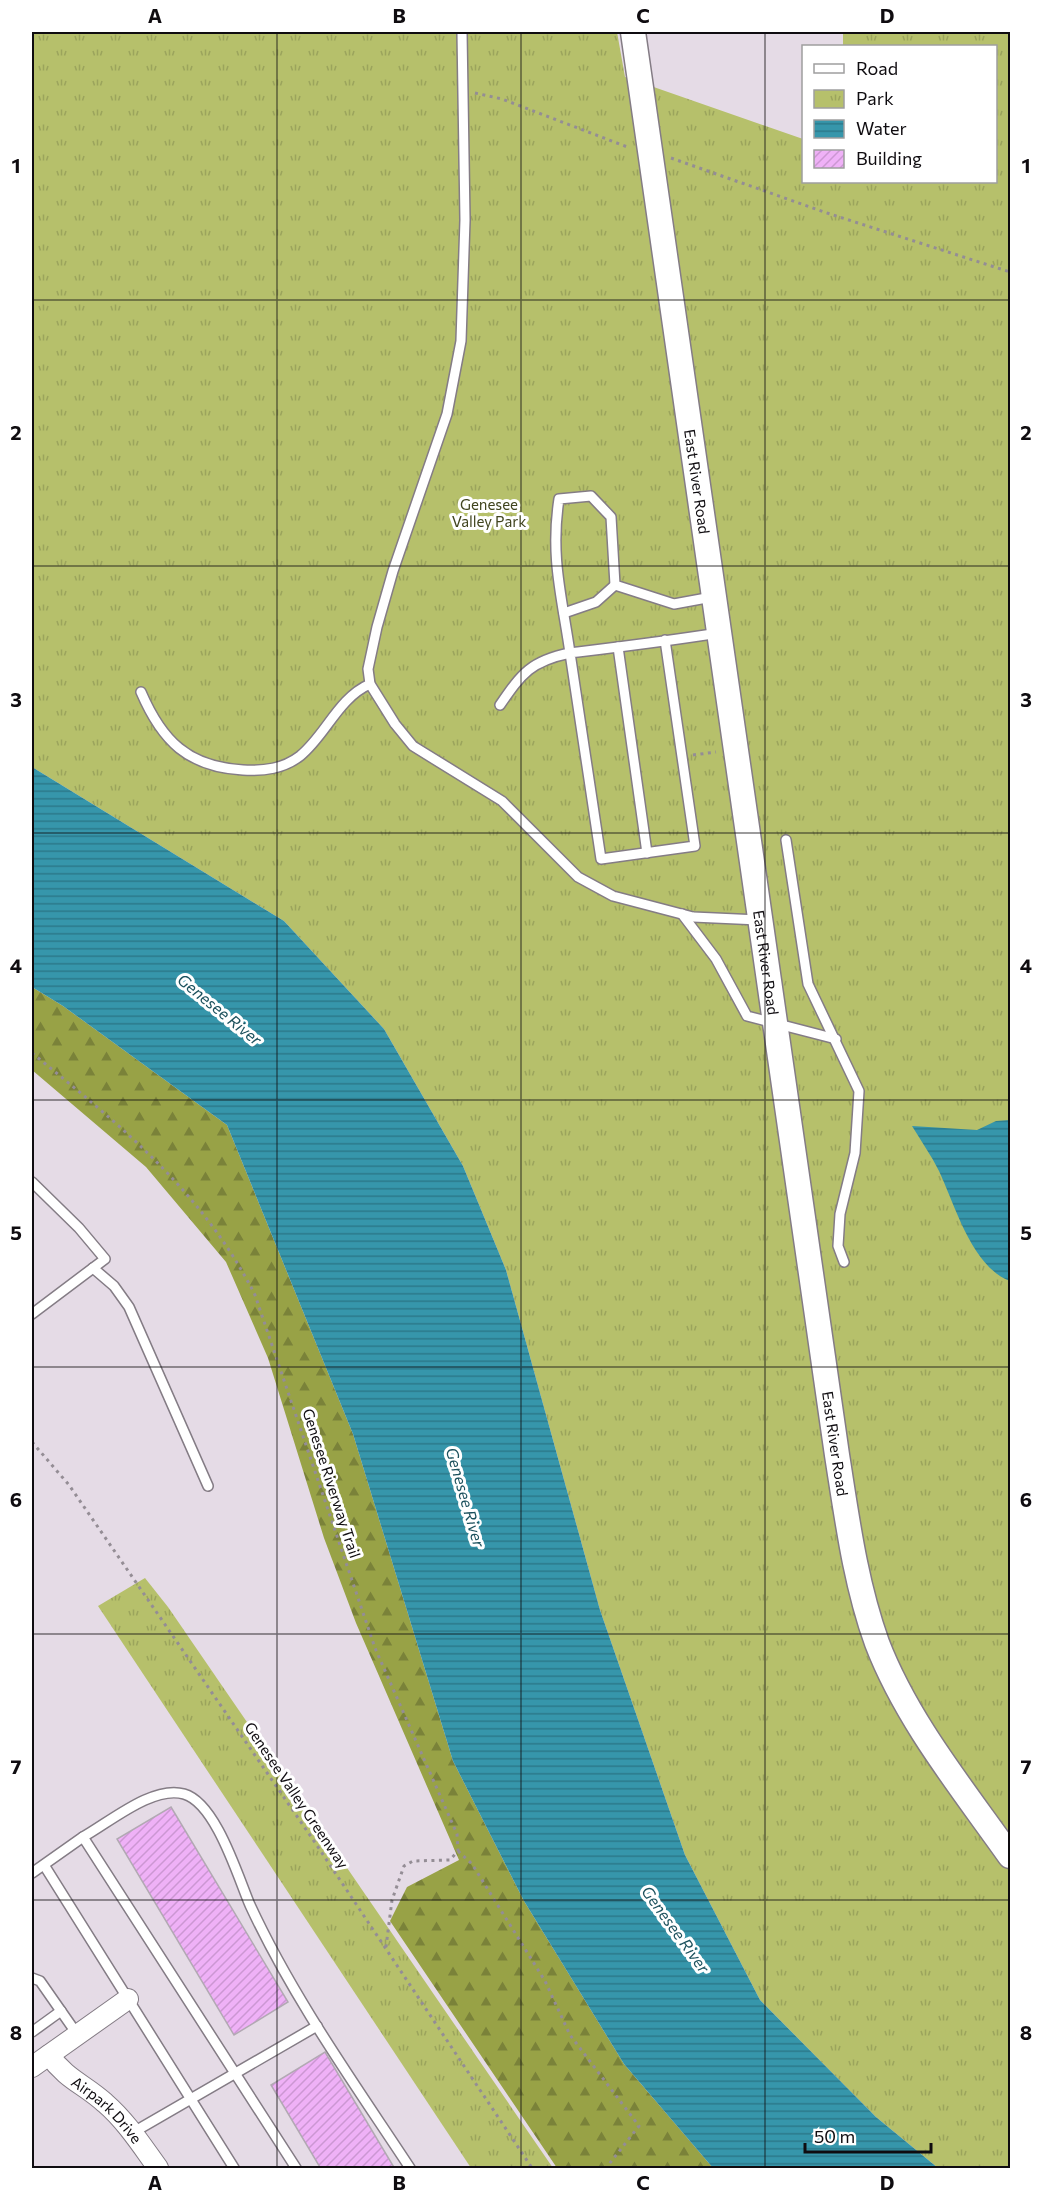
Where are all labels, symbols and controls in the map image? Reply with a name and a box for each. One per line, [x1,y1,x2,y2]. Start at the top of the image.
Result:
text: A [148,3,162,27]
text: B [392,3,406,27]
text: C [636,3,650,27]
text: D [880,3,894,27]
legend [802,45,997,183]
text: Road [856,57,898,79]
text: Park [856,87,894,109]
text: Water [856,117,907,139]
text: Building [856,147,922,169]
text: 1 [11,153,21,177]
text: 1 [1021,153,1031,177]
text: 2 [10,420,22,444]
text: 2 [1020,420,1032,444]
street label: East River Road [681,428,714,535]
park label: Genesee Valley Park [452,495,526,530]
text: 3 [10,687,22,711]
text: 3 [1020,687,1032,711]
street label: East River Road [750,909,783,1016]
text: 4 [10,953,22,977]
text: 4 [1020,953,1032,977]
water label: Genesee River [174,969,266,1049]
text: 5 [10,1220,22,1244]
text: 5 [1020,1220,1032,1244]
street label: East River Road [819,1390,852,1497]
street label: Genesee Riverway Trail [299,1406,365,1560]
water label: Genesee River [443,1445,489,1550]
text: 6 [10,1487,22,1511]
text: 6 [1020,1487,1032,1511]
street label: Genesee Valley Greenway [241,1718,353,1872]
text: 7 [11,1754,22,1778]
text: 7 [1021,1754,1032,1778]
water label: Genesee River [638,1882,714,1977]
text: 8 [10,2020,22,2044]
text: 8 [1020,2020,1032,2044]
street label: Airpark Drive [68,2072,146,2147]
scale bar [805,2116,931,2154]
text: 50 m [814,2125,855,2147]
text: A [148,2170,162,2194]
text: B [392,2170,406,2194]
text: C [636,2170,650,2194]
text: D [880,2170,894,2194]

